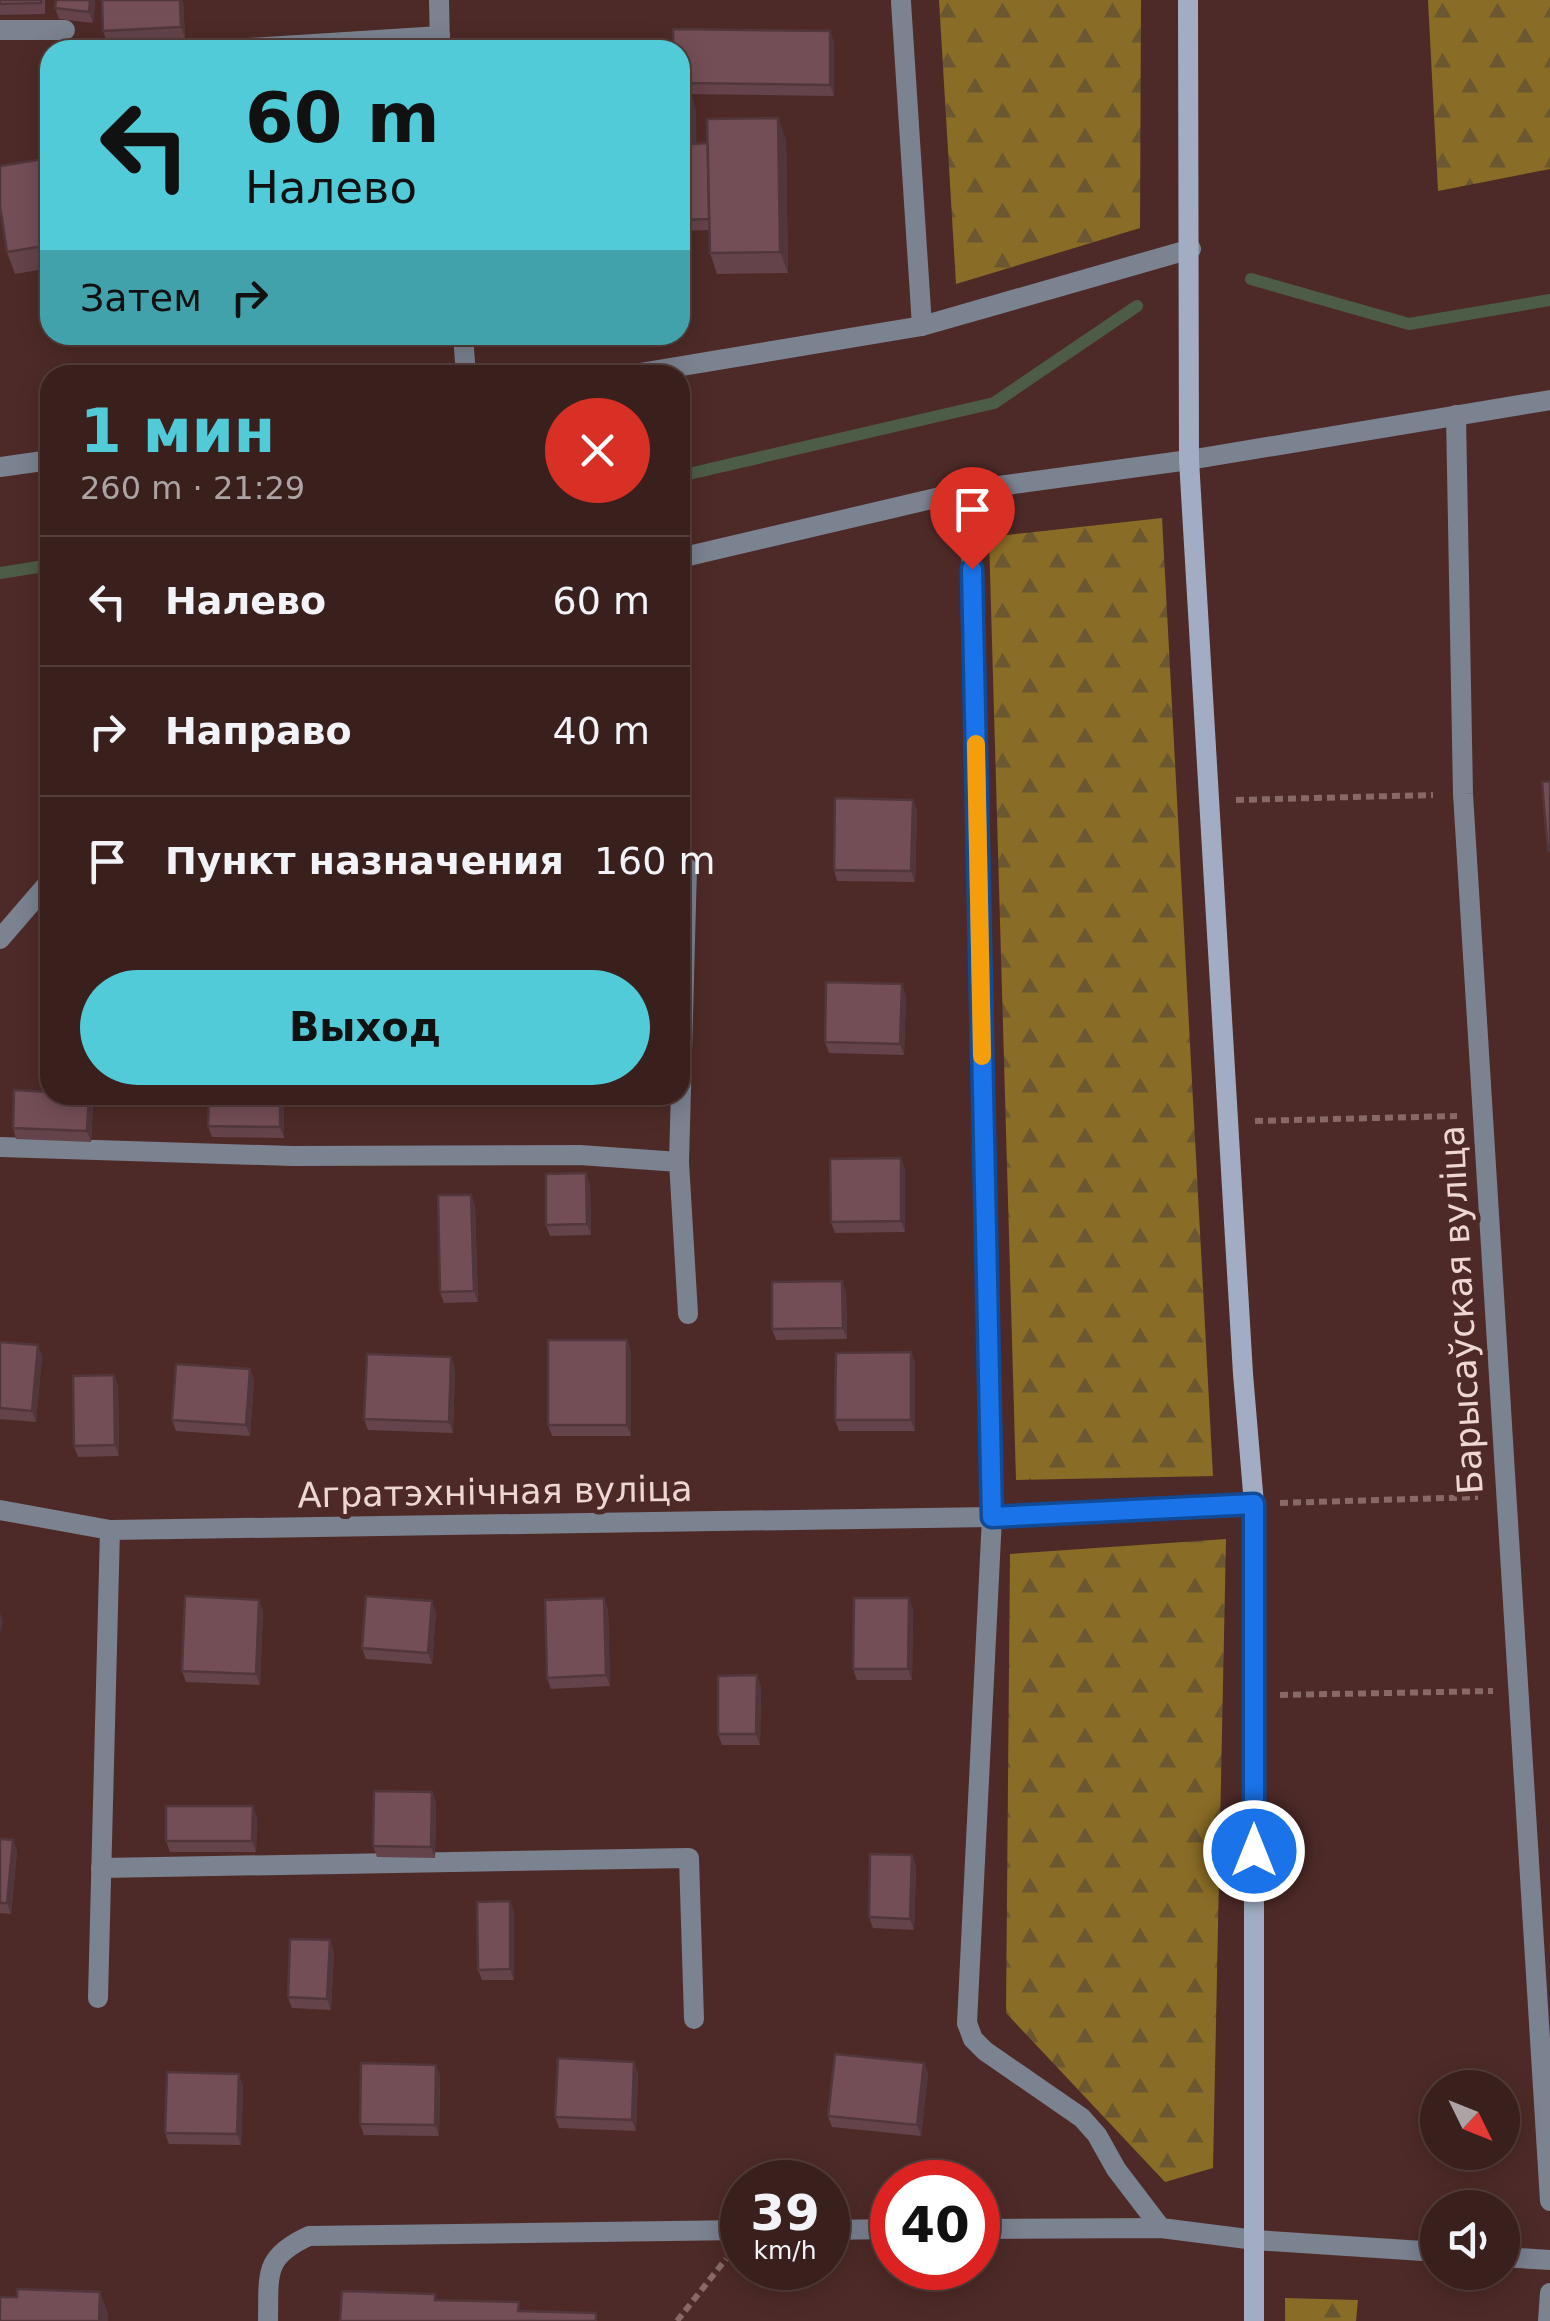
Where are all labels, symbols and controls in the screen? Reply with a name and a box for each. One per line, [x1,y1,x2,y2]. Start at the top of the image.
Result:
text: 60 m [245,77,440,159]
icon: left [80,80,210,210]
text: Налево [245,161,417,214]
icon: right [222,270,277,325]
text: Затем [80,276,202,320]
text: 1 мин [80,396,275,466]
button: close [545,398,650,503]
pin [930,467,1015,570]
text: 260 m · 21:29 [80,469,305,507]
icon: arrive [945,482,1000,537]
icon: left [80,574,135,629]
text: Налево [165,579,326,623]
text: 60 m [553,579,650,623]
icon: right [80,704,135,759]
text: Направо [165,709,352,753]
text: 40 m [553,709,650,753]
icon: arrive [80,834,135,889]
text: Пункт назначения [165,839,564,883]
text: 160 m [594,839,716,883]
button: Выход [80,970,650,1085]
street label: Барысаўская вуліца [1431,1124,1491,1496]
street label: Агратэхнічная вуліца [297,1469,693,1515]
position arrow [1202,1799,1306,1903]
north arrow [1420,2070,1520,2170]
map controls [1420,2070,1520,2290]
speed limit sign: 40 [870,2160,1000,2290]
text: 39 [750,2184,820,2242]
button: sound [1420,2190,1520,2290]
text: km/h [753,2236,817,2265]

